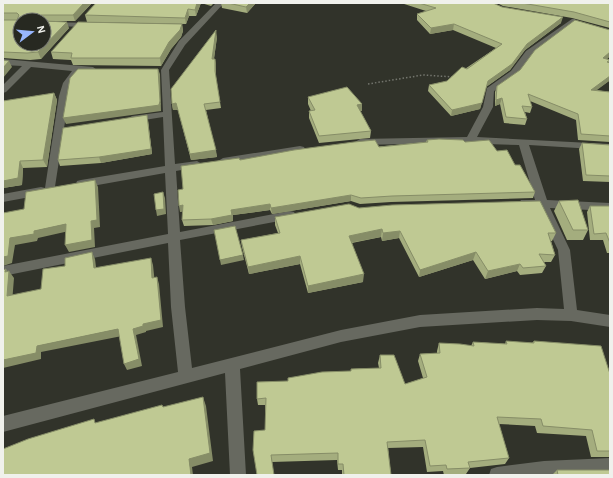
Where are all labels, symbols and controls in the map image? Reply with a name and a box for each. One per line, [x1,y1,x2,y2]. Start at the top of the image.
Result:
north arrow [12,12,52,52]
text: N [35,24,47,35]

